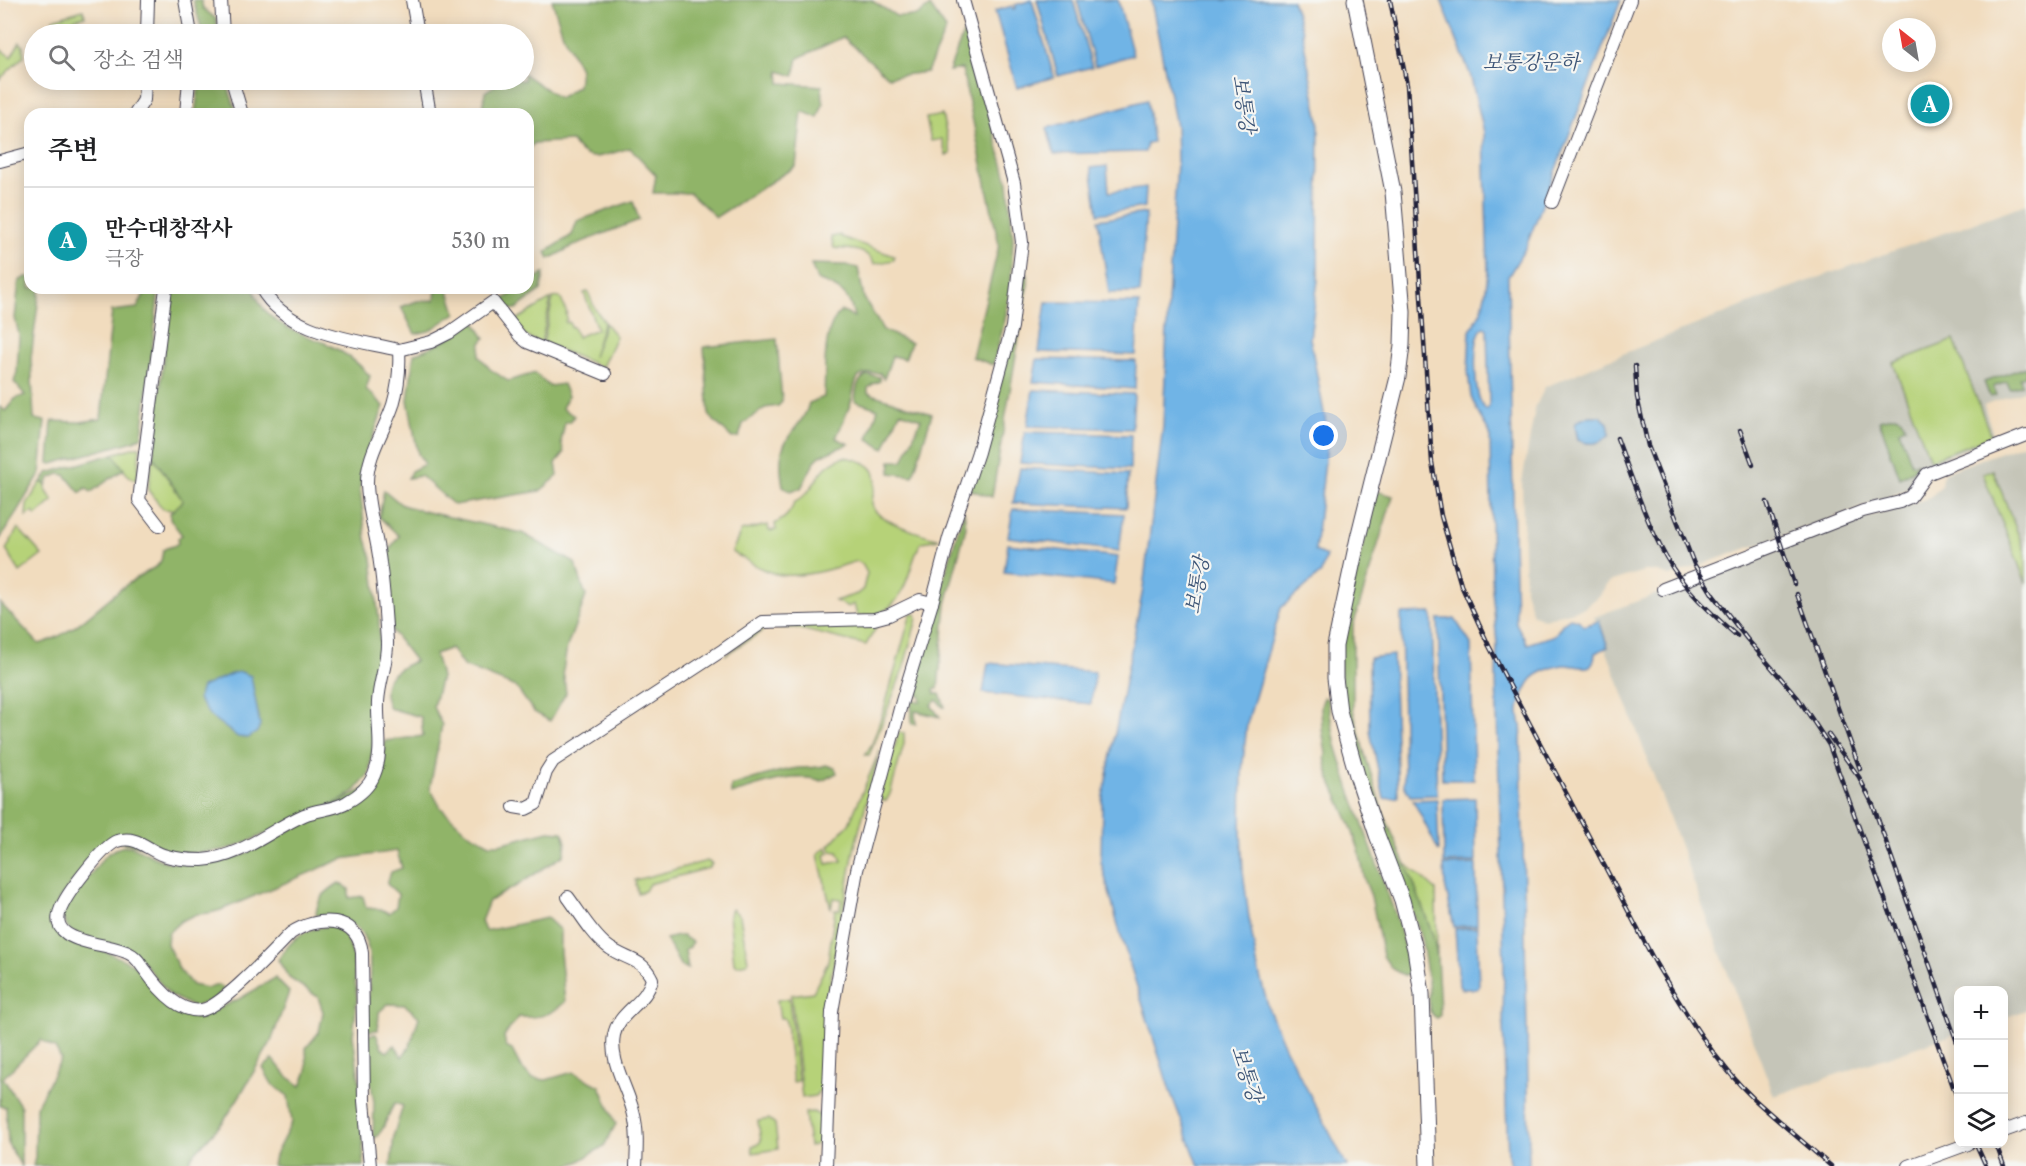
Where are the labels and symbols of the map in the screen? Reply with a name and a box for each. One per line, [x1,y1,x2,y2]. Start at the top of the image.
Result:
north arrow [1882,18,1936,72]
water label: 보통강운하 [1483,50,1582,74]
water label: 보통강 [1228,74,1260,137]
pin: A [1910,82,1950,126]
your location [1309,421,1338,450]
water label: 보통강 [1180,552,1214,616]
water label: 보통강 [1227,1043,1268,1108]

